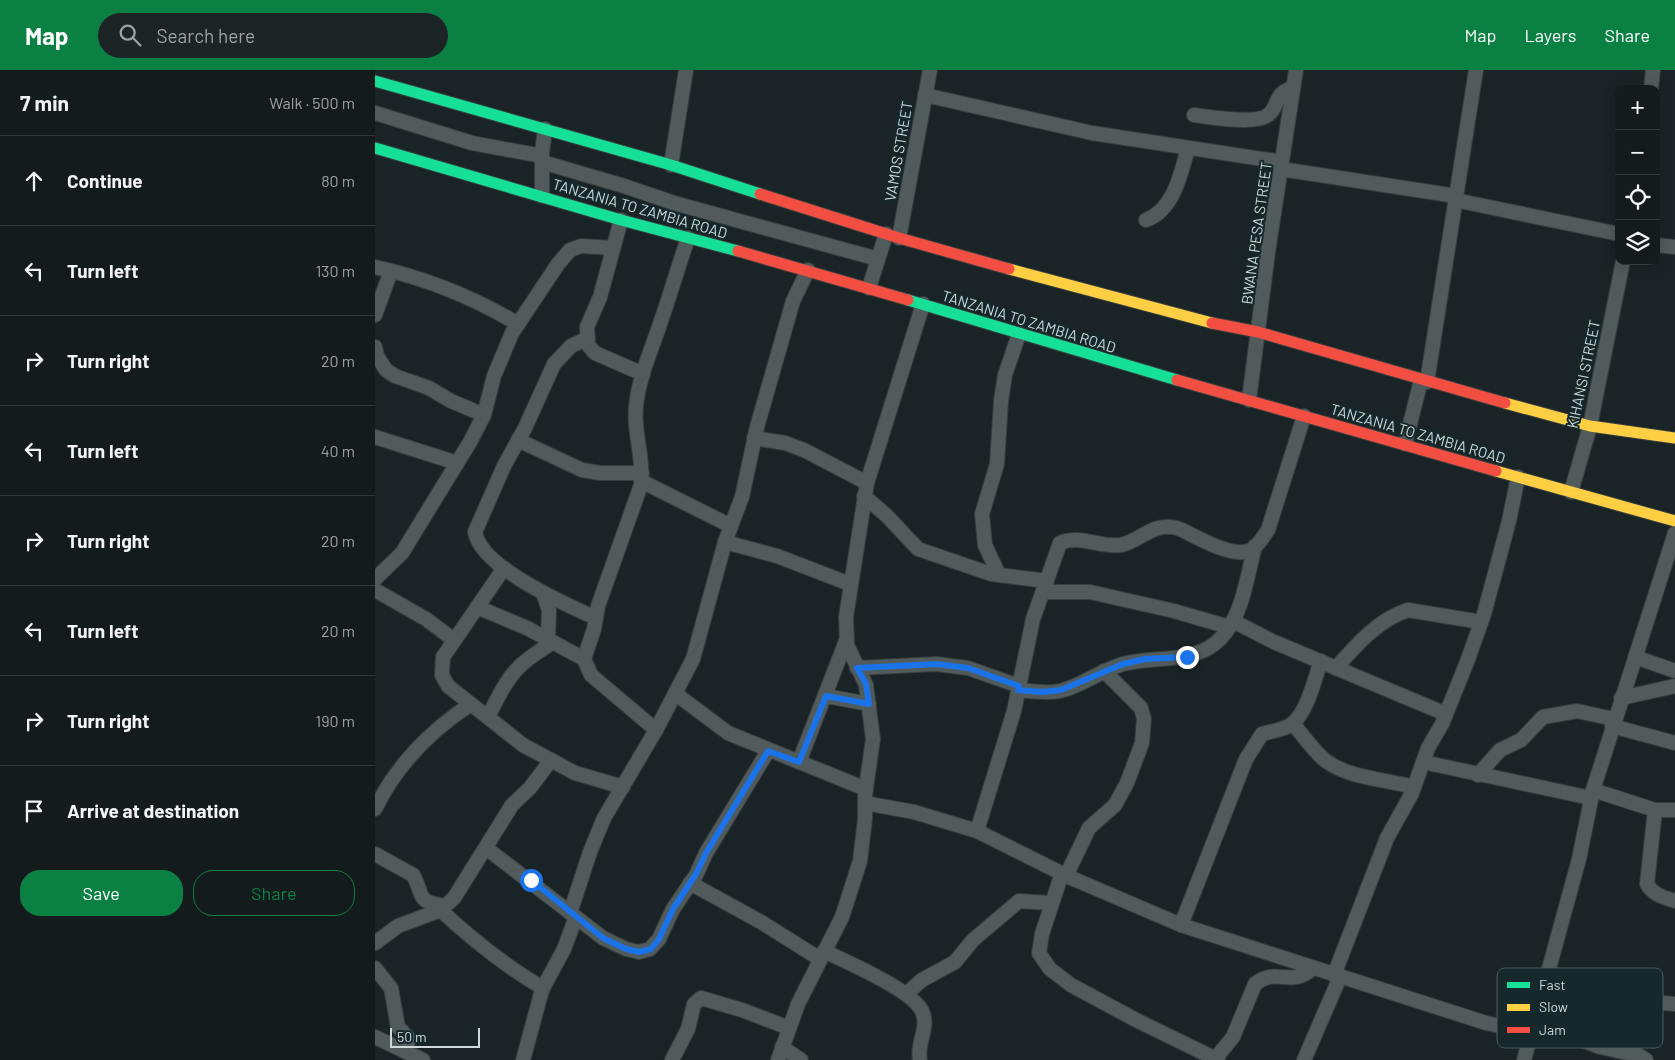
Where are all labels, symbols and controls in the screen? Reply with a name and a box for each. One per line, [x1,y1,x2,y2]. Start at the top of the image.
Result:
search box [98,13,448,58]
text: Map [25,21,68,50]
icon: search [116,21,144,49]
text: Search here [156,24,255,47]
text: Map [1464,24,1496,46]
text: Layers [1524,24,1577,46]
text: Share [1605,24,1650,46]
map controls [1615,85,1660,265]
button: + [1615,85,1660,130]
text: 7 min [20,90,69,115]
text: Walk · 500 m [269,93,355,112]
street label: VAMOS STREET [880,100,916,202]
button: − [1615,130,1660,175]
street label: BWANA PESA STREET [1237,161,1275,305]
icon: ahead [20,167,48,195]
text: Continue [67,169,143,192]
text: 80 m [321,171,355,190]
street label: TANZANIA TO ZAMBIA ROAD [551,174,729,242]
button: locate [1615,175,1660,220]
button: layers [1615,220,1660,265]
icon: left [20,257,48,285]
text: Turn left [67,259,138,282]
text: 130 m [316,261,355,280]
street label: TANZANIA TO ZAMBIA ROAD [940,286,1118,356]
street label: KIHANSI STREET [1563,318,1603,430]
icon: right [20,347,48,375]
text: Turn right [67,349,149,372]
text: 20 m [321,351,355,370]
street label: TANZANIA TO ZAMBIA ROAD [1329,399,1507,467]
icon: left [20,437,48,465]
text: Turn left [67,439,138,462]
text: 40 m [321,441,355,460]
icon: right [20,527,48,555]
text: Turn right [67,529,149,552]
text: 20 m [321,531,355,550]
icon: left [20,617,48,645]
text: Turn left [67,619,138,642]
text: 20 m [321,621,355,640]
route end [1176,646,1199,669]
icon: right [20,707,48,735]
text: Turn right [67,709,149,732]
text: 190 m [316,711,355,730]
icon: arrive [20,797,48,825]
text: Arrive at destination [67,799,239,822]
route start [520,869,543,892]
button: Save [20,870,183,916]
button: Share [193,870,355,916]
legend [1497,968,1663,1048]
text: Fast [1539,976,1565,993]
text: Slow [1539,998,1568,1015]
text: Jam [1539,1021,1566,1038]
scale bar [390,1025,480,1048]
text: 50 m [397,1028,426,1045]

